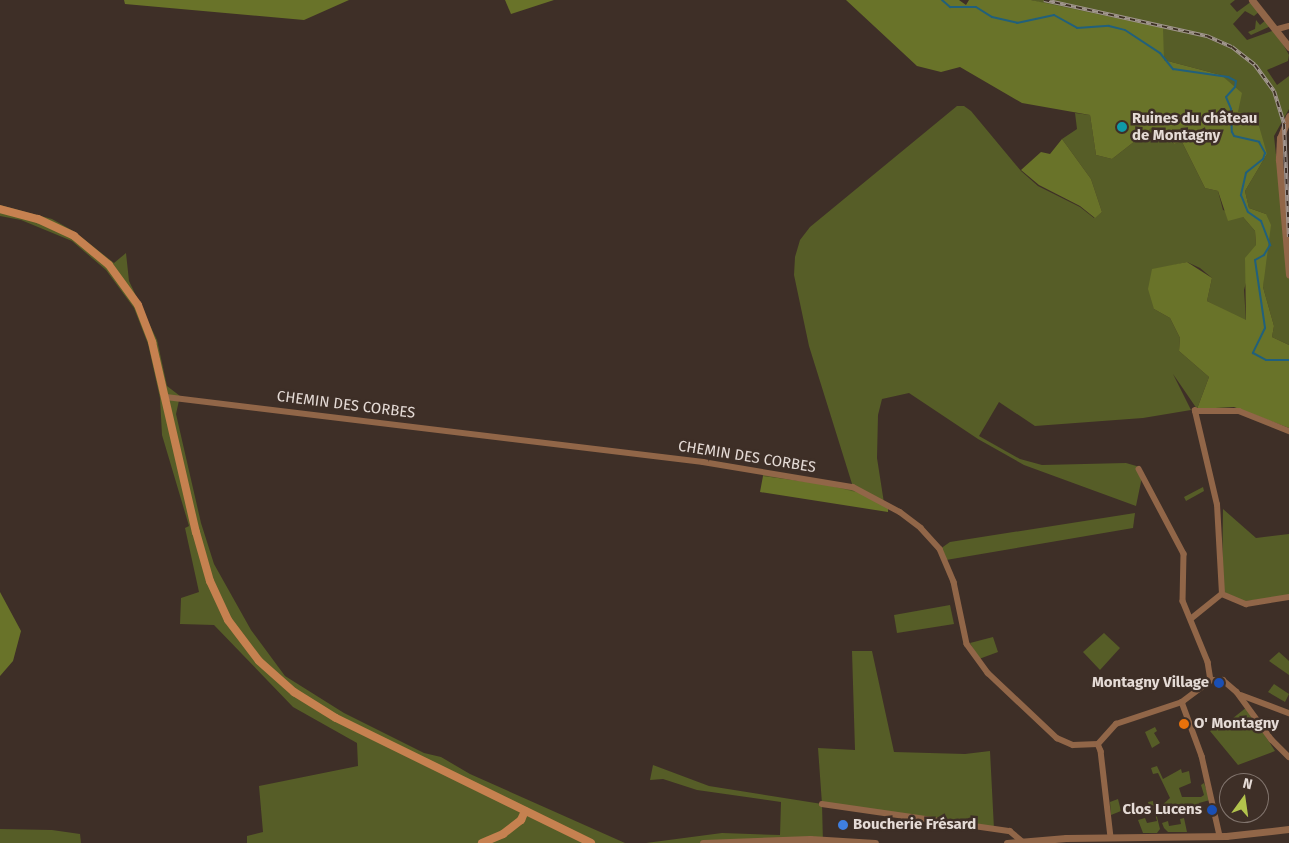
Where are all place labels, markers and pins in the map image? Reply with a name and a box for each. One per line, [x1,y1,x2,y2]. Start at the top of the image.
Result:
place label: Ruines du château de Montagny [1132,109,1257,144]
marker: Ruines du château de Montagny [1116,121,1128,133]
place label: Montagny Village [1092,674,1209,692]
marker: Montagny Village [1213,677,1225,689]
place label: O' Montagny [1194,715,1279,733]
marker: O' Montagny [1178,718,1190,730]
place label: Clos Lucens [1122,801,1202,819]
marker: Clos Lucens [1206,804,1218,816]
place label: Boucherie Frésard [853,816,976,834]
marker: Boucherie Frésard [837,819,849,831]

